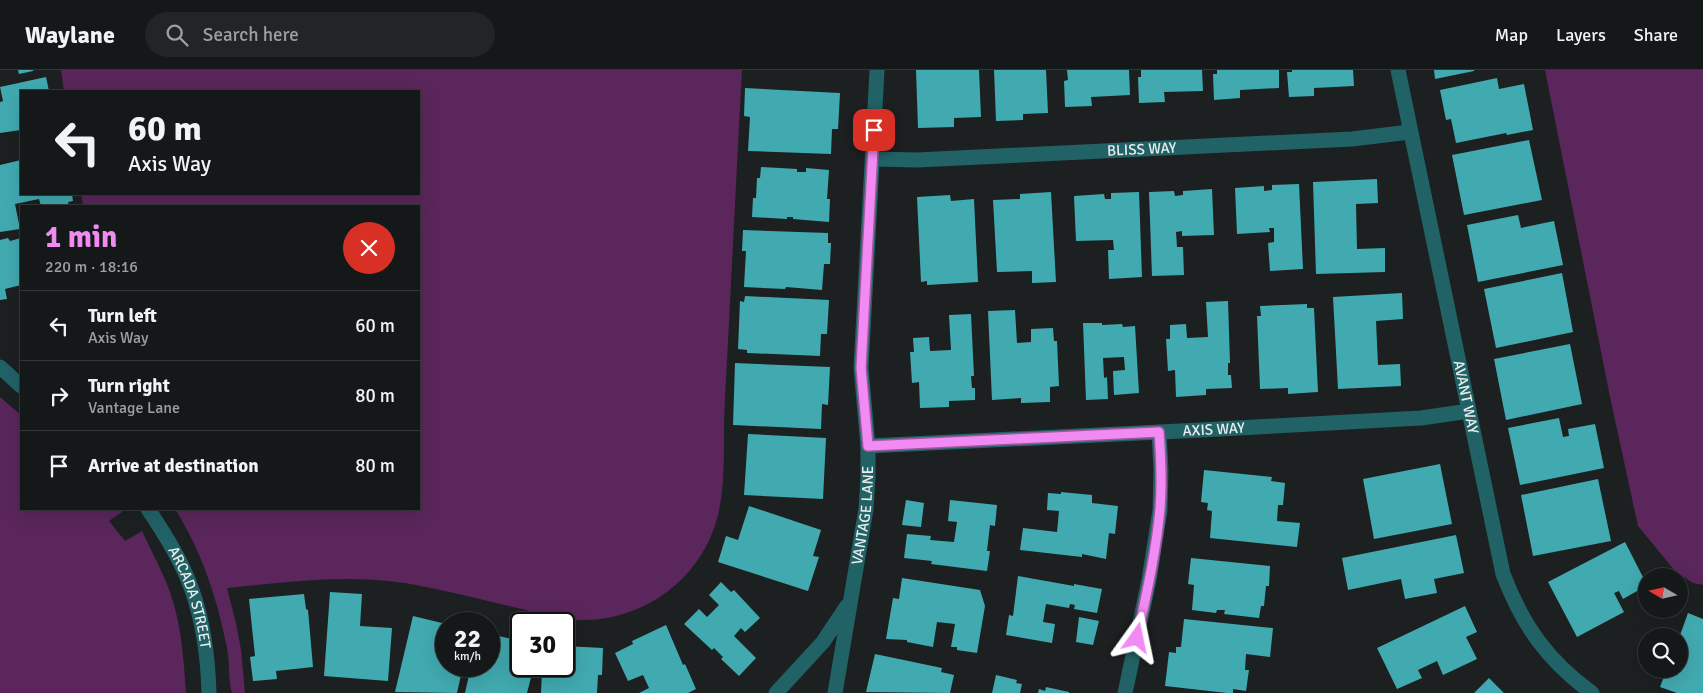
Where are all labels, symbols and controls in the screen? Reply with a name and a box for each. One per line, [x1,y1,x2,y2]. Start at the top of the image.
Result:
search box [145,12,495,57]
text: Waylane [25,20,115,50]
icon: search [163,21,191,49]
text: Search here [203,23,299,47]
text: Map [1495,24,1528,46]
text: Layers [1556,24,1606,46]
text: Share [1634,24,1678,46]
text: 60 m [128,107,202,150]
pin [853,109,895,151]
icon: left [45,110,110,175]
icon: arrive [860,116,888,144]
street label: BLISS WAY [1107,138,1177,160]
text: Axis Way [128,150,211,177]
text: 1 min [45,219,117,256]
button: close [343,222,395,274]
text: 220 m · 18:16 [45,257,138,277]
text: Turn left [88,304,157,328]
icon: left [45,312,73,340]
text: 60 m [355,314,395,338]
text: Axis Way [88,328,148,348]
street label: AVANT WAY [1450,359,1483,436]
text: Turn right [88,374,170,398]
icon: right [45,382,73,410]
text: 80 m [355,384,395,408]
text: Vantage Lane [88,398,180,418]
street label: AXIS WAY [1182,419,1246,440]
icon: arrive [45,452,73,480]
text: Arrive at destination [88,454,259,478]
text: 80 m [355,454,395,478]
street label: VANTAGE LANE [848,466,877,566]
street label: ARCADA STREET [164,543,215,650]
north arrow [1638,568,1688,618]
map controls [1638,568,1688,678]
position arrow [1110,611,1162,663]
speed limit sign: 30 [510,612,575,677]
text: 22 [454,623,481,654]
button: search [1638,628,1688,678]
text: km/h [454,649,481,664]

